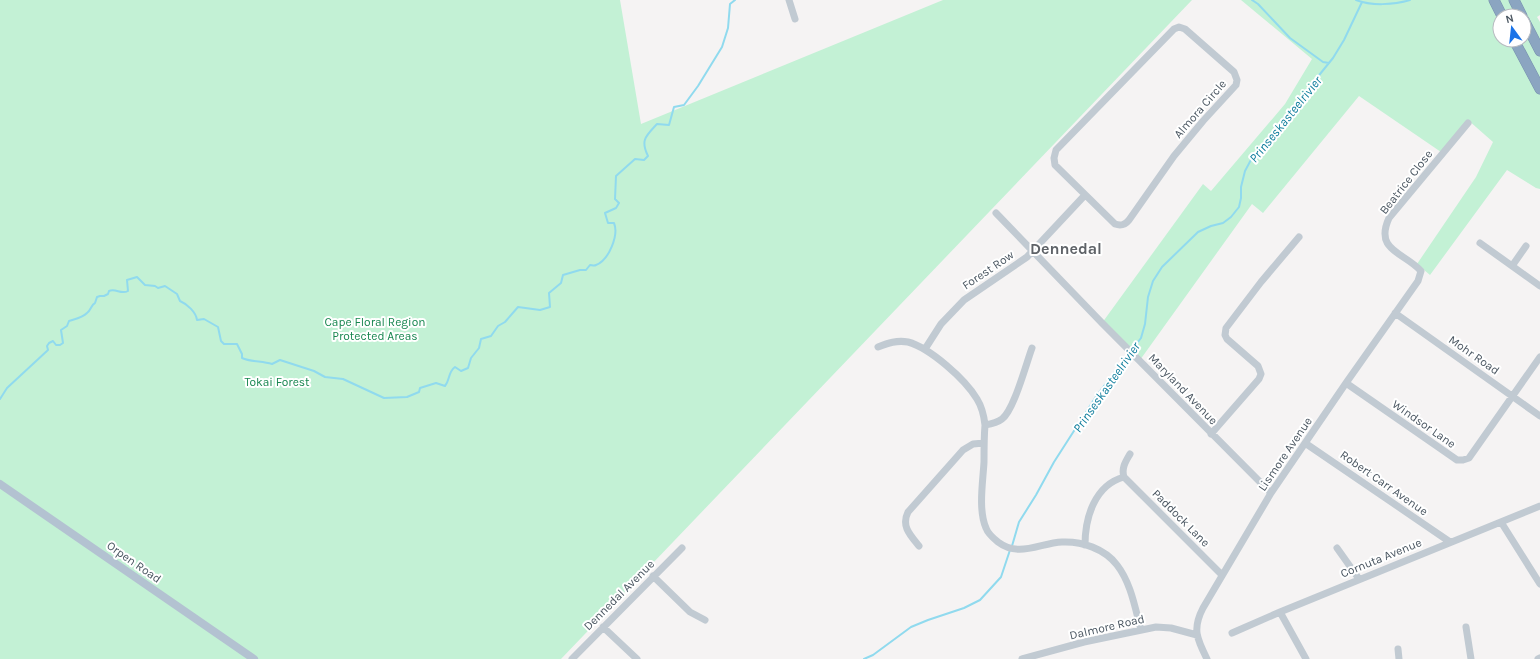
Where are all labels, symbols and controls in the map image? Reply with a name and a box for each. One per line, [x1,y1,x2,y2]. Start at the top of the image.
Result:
north arrow [1492,8,1532,48]
text: N [1504,12,1515,26]
water label: Prinseskasteelrivier [1246,73,1325,165]
street label: Almora Circle [1171,77,1229,141]
street label: Beatrice Close [1377,147,1435,217]
district label: Dennedal [1030,239,1102,258]
street label: Forest Row [960,247,1017,292]
park label: Cape Floral Region Protected Areas [324,315,426,343]
street label: Mohr Road [1446,332,1502,378]
water label: Prinseskasteelrivier [1070,339,1143,435]
street label: Maryland Avenue [1146,351,1220,427]
park label: Tokai Forest [244,375,310,389]
street label: Windsor Lane [1390,397,1458,451]
street label: Lismore Avenue [1255,414,1315,494]
street label: Robert Carr Avenue [1337,447,1431,519]
street label: Paddock Lane [1149,486,1213,550]
street label: Cornuta Avenue [1338,535,1424,581]
street label: Orpen Road [104,538,164,586]
street label: Dennedal Avenue [581,557,657,633]
street label: Dalmore Road [1068,612,1146,642]

